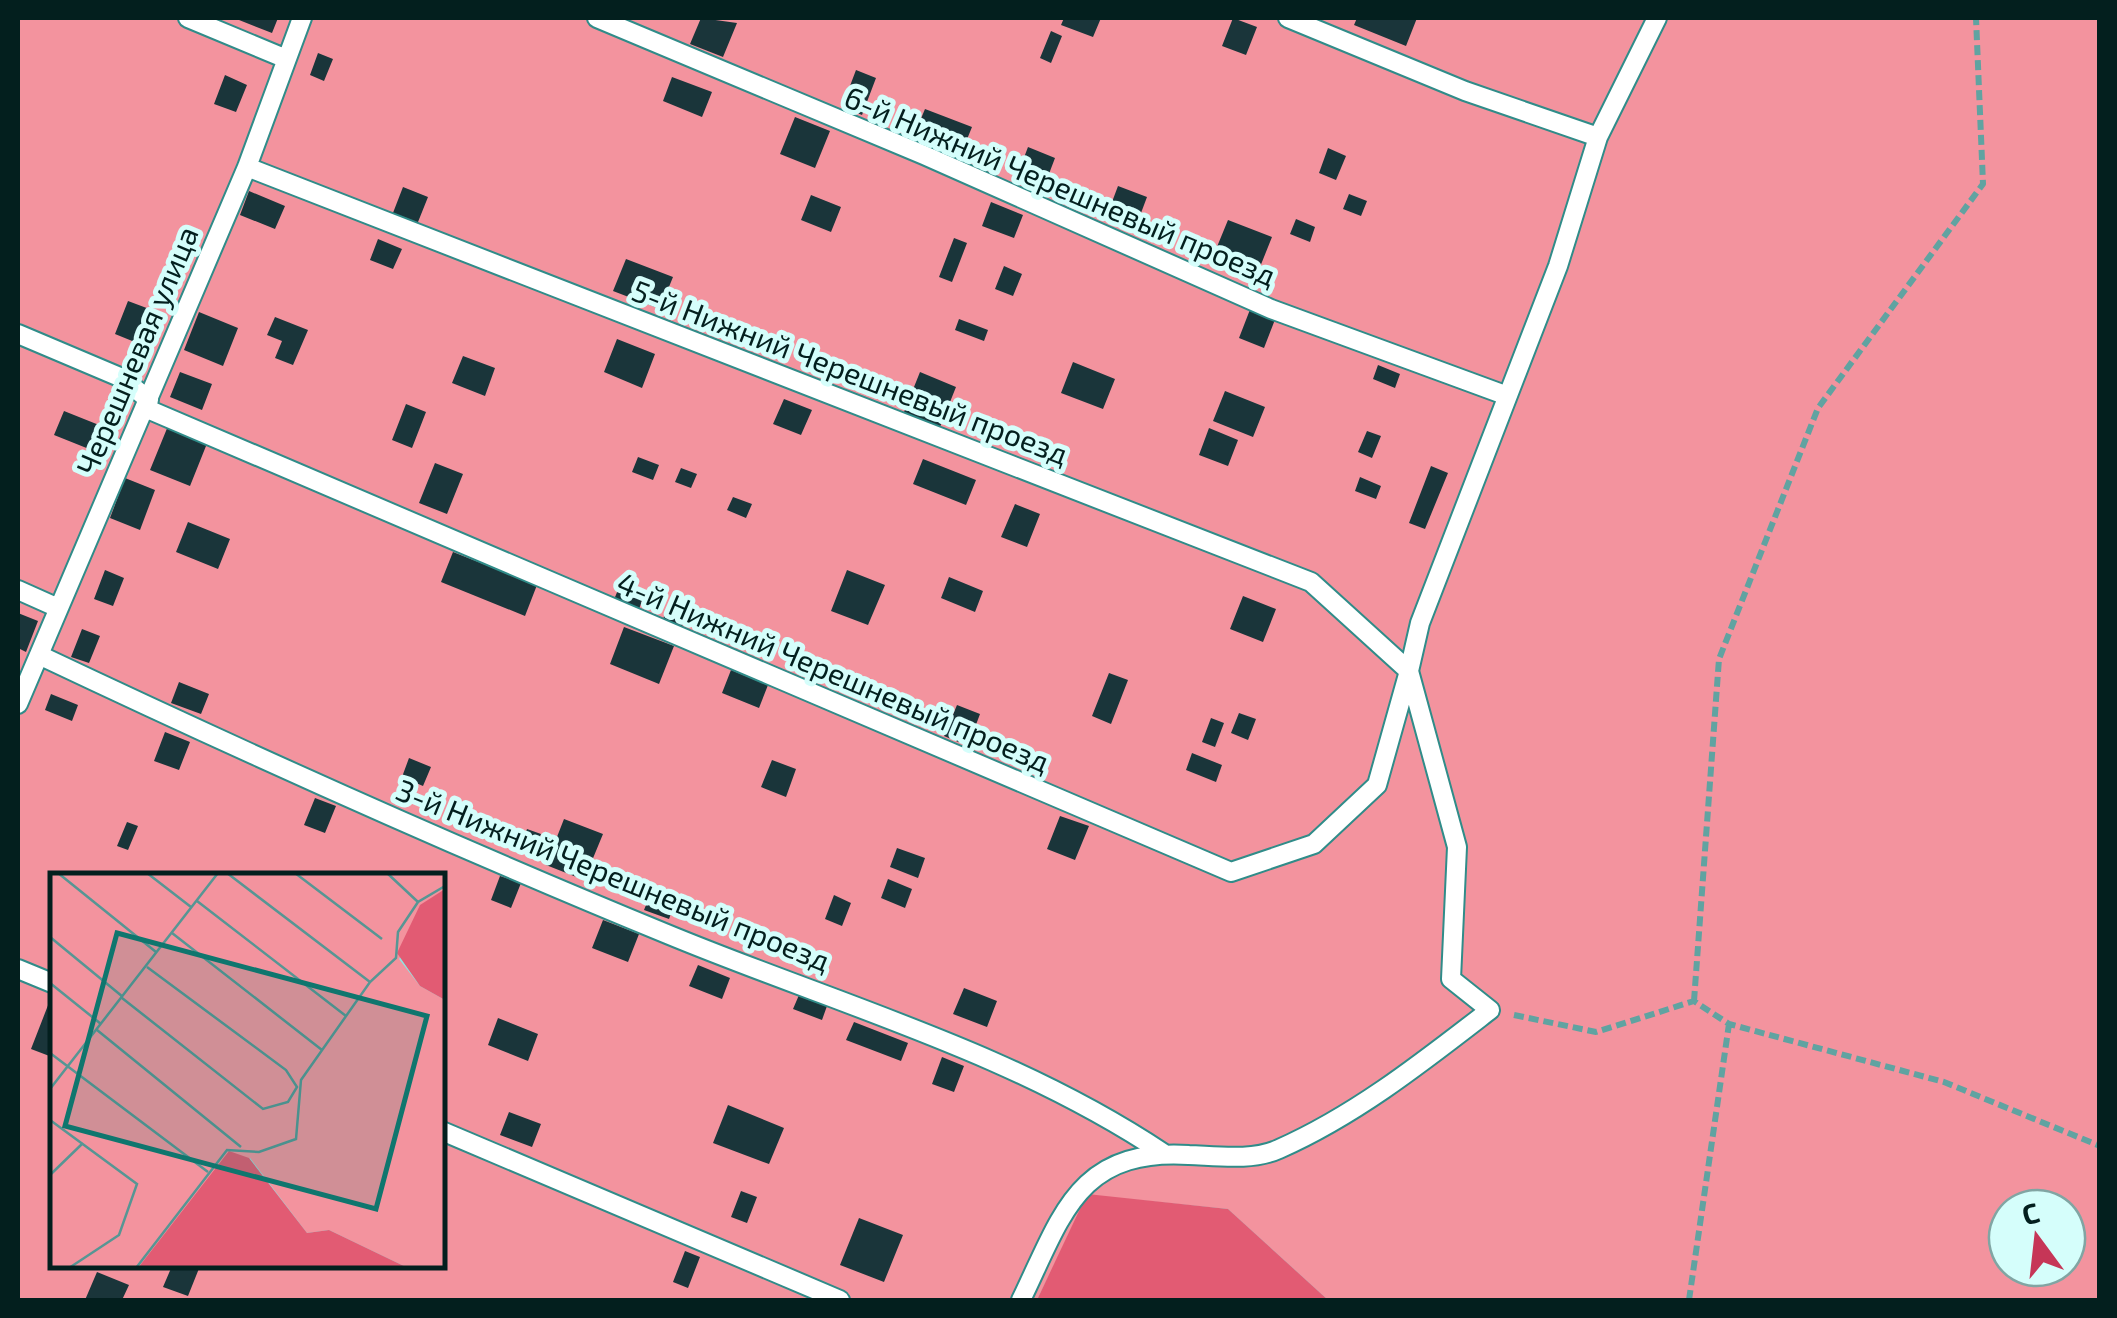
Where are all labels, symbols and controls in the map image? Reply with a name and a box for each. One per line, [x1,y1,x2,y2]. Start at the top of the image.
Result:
street label: 6-й Нижний Черешневый проезд [840,78,1282,293]
street label: Черешневая улица [68,221,206,480]
street label: 5-й Нижний Черешневый проезд [628,271,1074,471]
street label: 4-й Нижний Черешневый проезд [612,563,1055,779]
street label: 3-й Нижний Черешневый проезд [392,770,836,978]
inset map [50,873,445,1268]
north arrow [1987,1188,2087,1288]
text: С [2018,1194,2043,1231]

